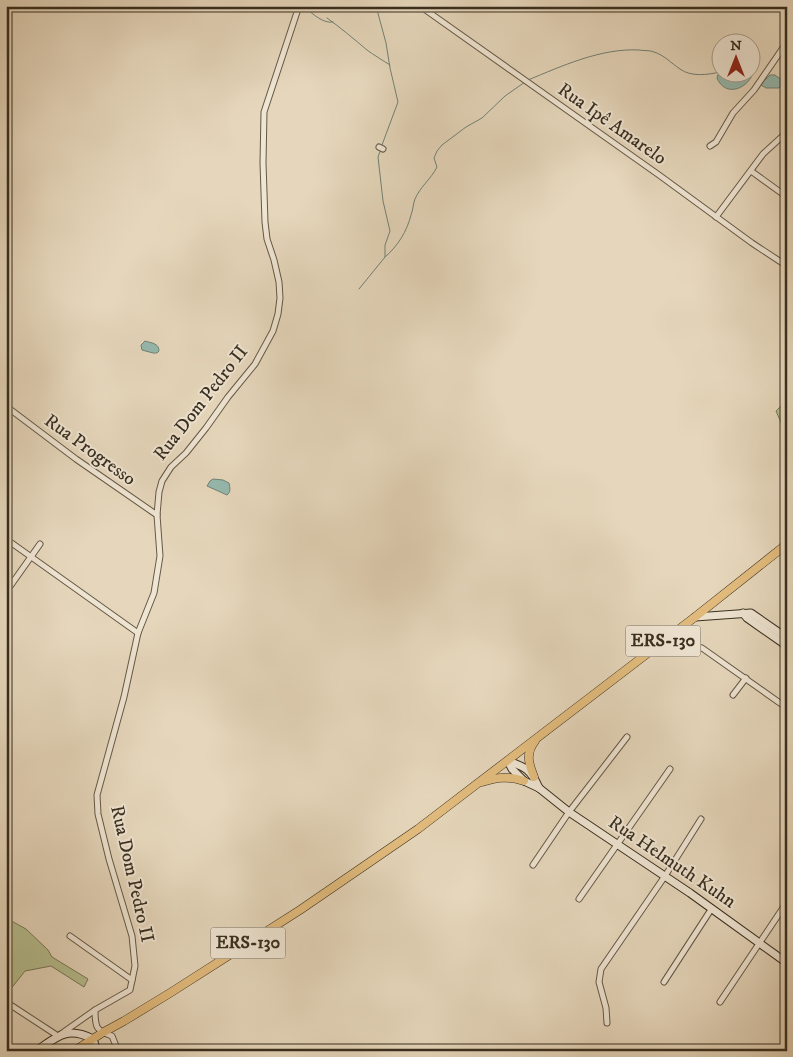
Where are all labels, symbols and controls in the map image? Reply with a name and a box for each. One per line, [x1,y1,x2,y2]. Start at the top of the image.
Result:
north arrow [710,32,760,82]
text: N [730,37,742,55]
street label: Rua Ipê Amarelo [553,78,671,170]
street label: Rua Dom Pedro II [149,341,253,465]
street label: Rua Progresso [40,409,140,491]
road number: ERS-130 [626,626,700,656]
street label: Rua Dom Pedro II [105,803,159,945]
street label: Rua Helmuth Kuhn [604,811,740,913]
road number: ERS-130 [210,928,286,958]

